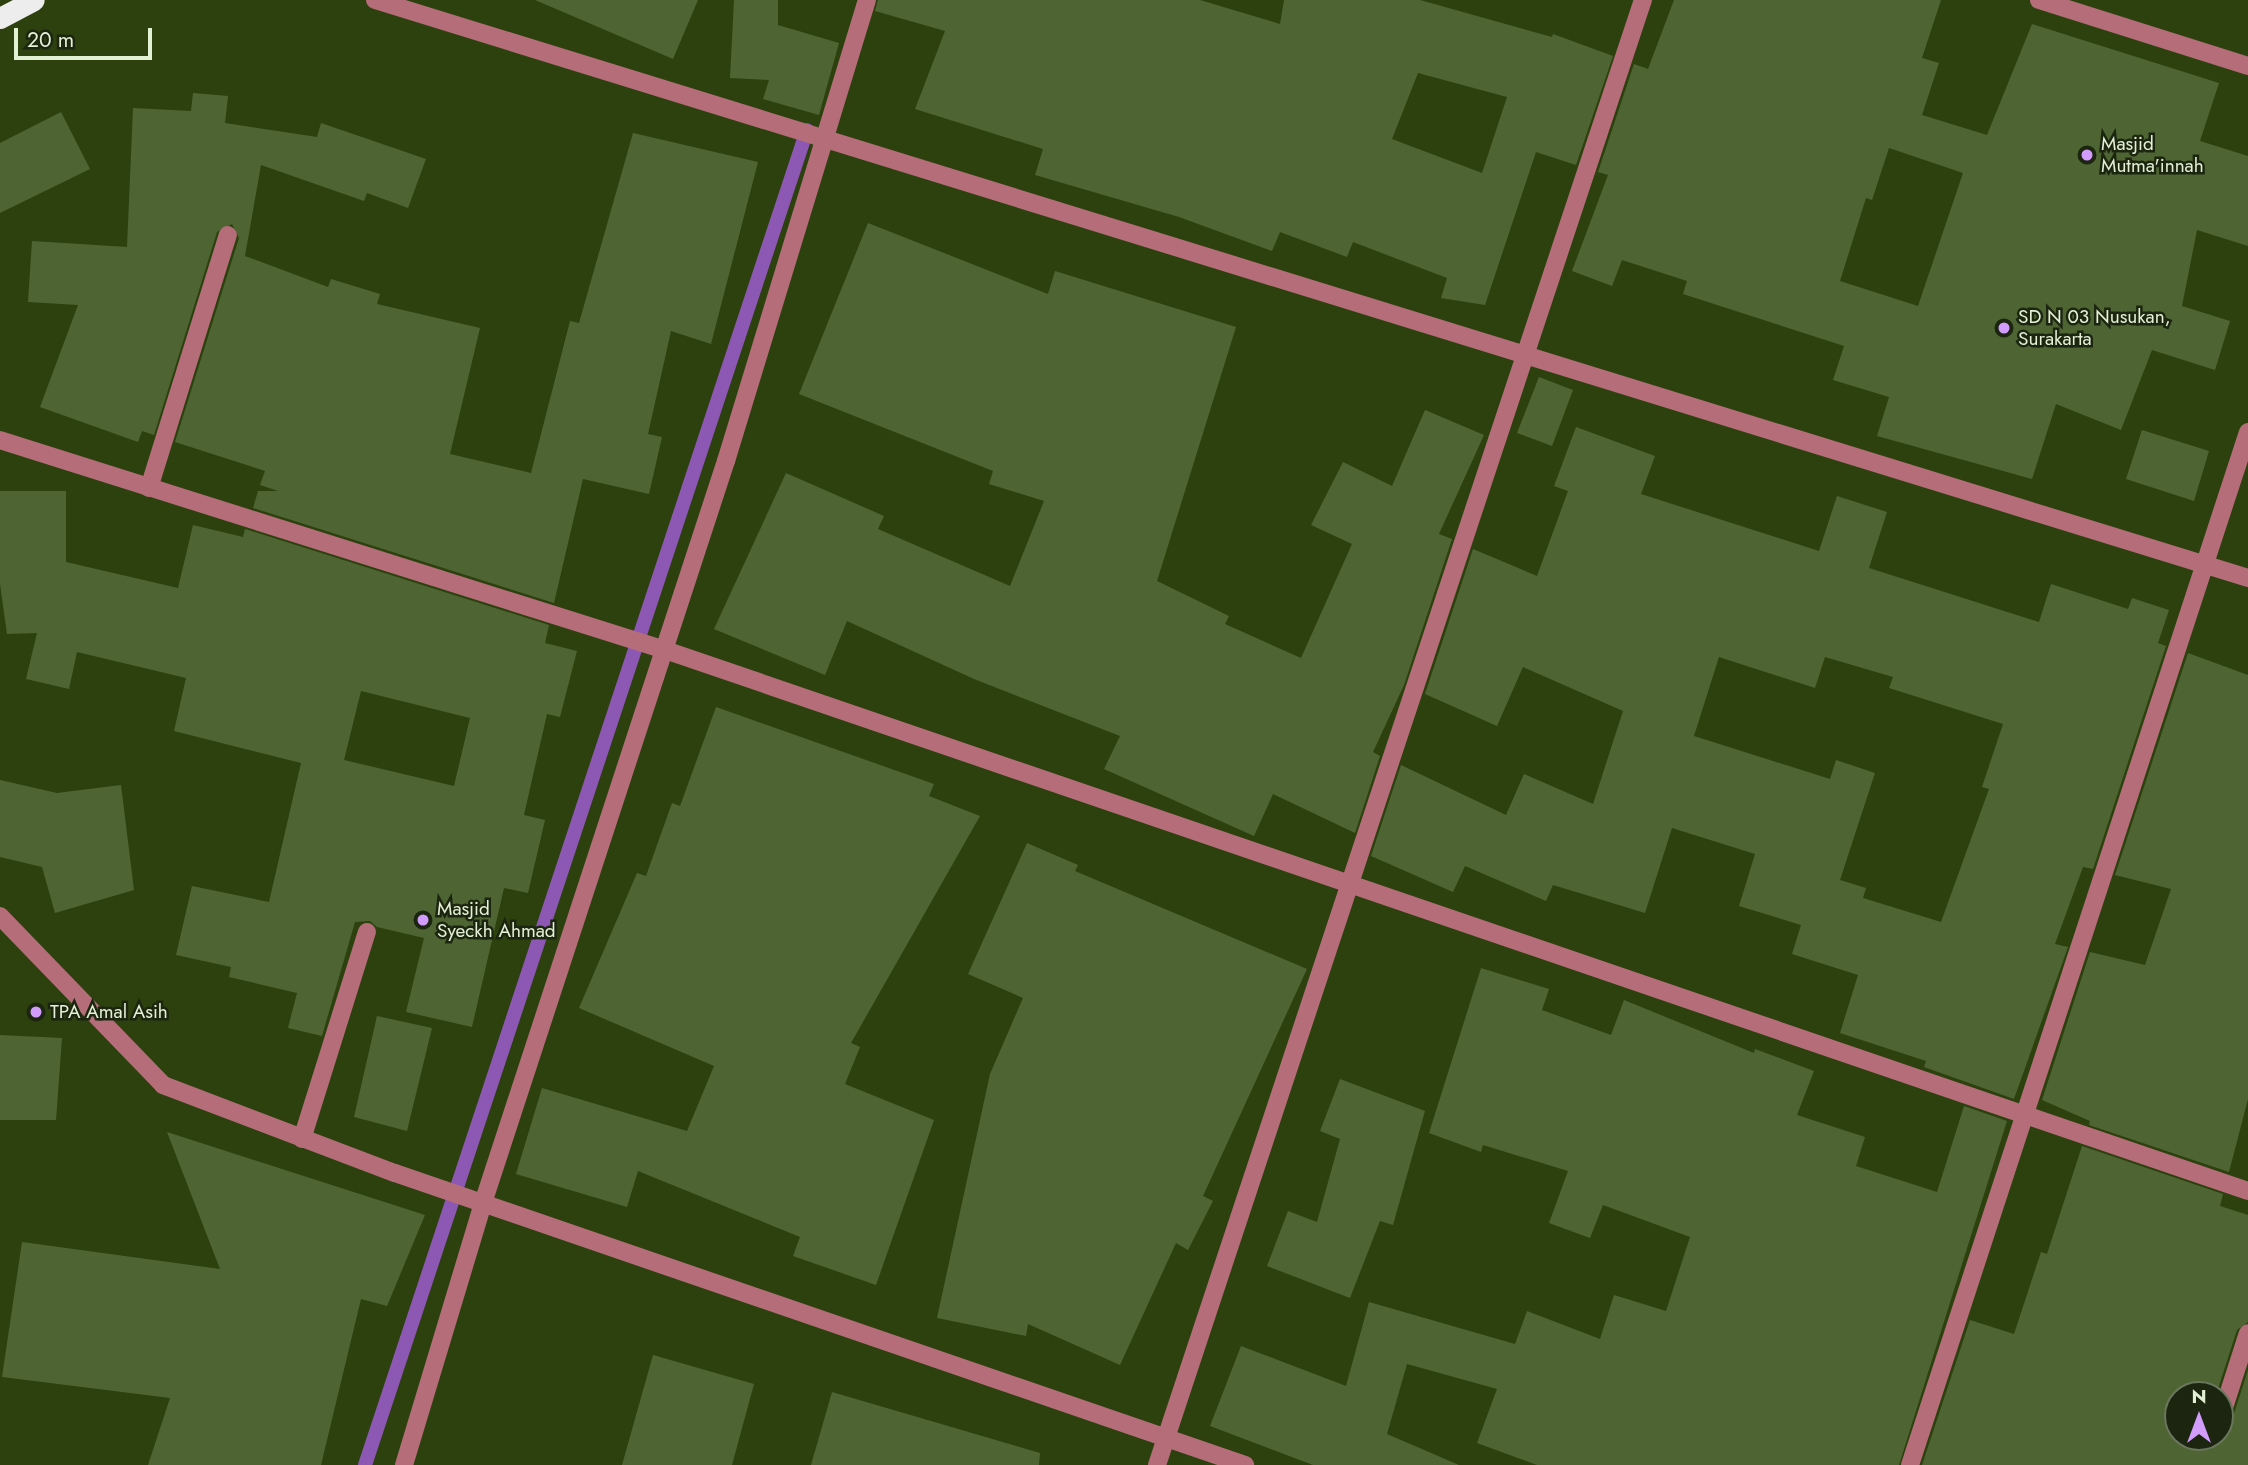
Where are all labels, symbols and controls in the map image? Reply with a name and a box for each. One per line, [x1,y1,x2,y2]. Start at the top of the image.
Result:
scale bar [18,14,156,58]
text: 20 m [27,25,74,55]
place label: Masjid Mutma'innah [2101,133,2204,177]
marker: Masjid Mutma'innah [2079,147,2095,163]
place label: SD N 03 Nusukan, Surakarta [2018,306,2171,350]
marker: SD N 03 Nusukan, Surakarta [1996,320,2012,336]
place label: Masjid Syeckh Ahmad [437,898,556,942]
marker: Masjid Syeckh Ahmad [415,912,431,928]
place label: TPA Amal Asih [50,1001,168,1023]
marker: TPA Amal Asih [28,1004,44,1020]
north arrow [2164,1381,2234,1451]
text: N [2191,1383,2207,1410]

